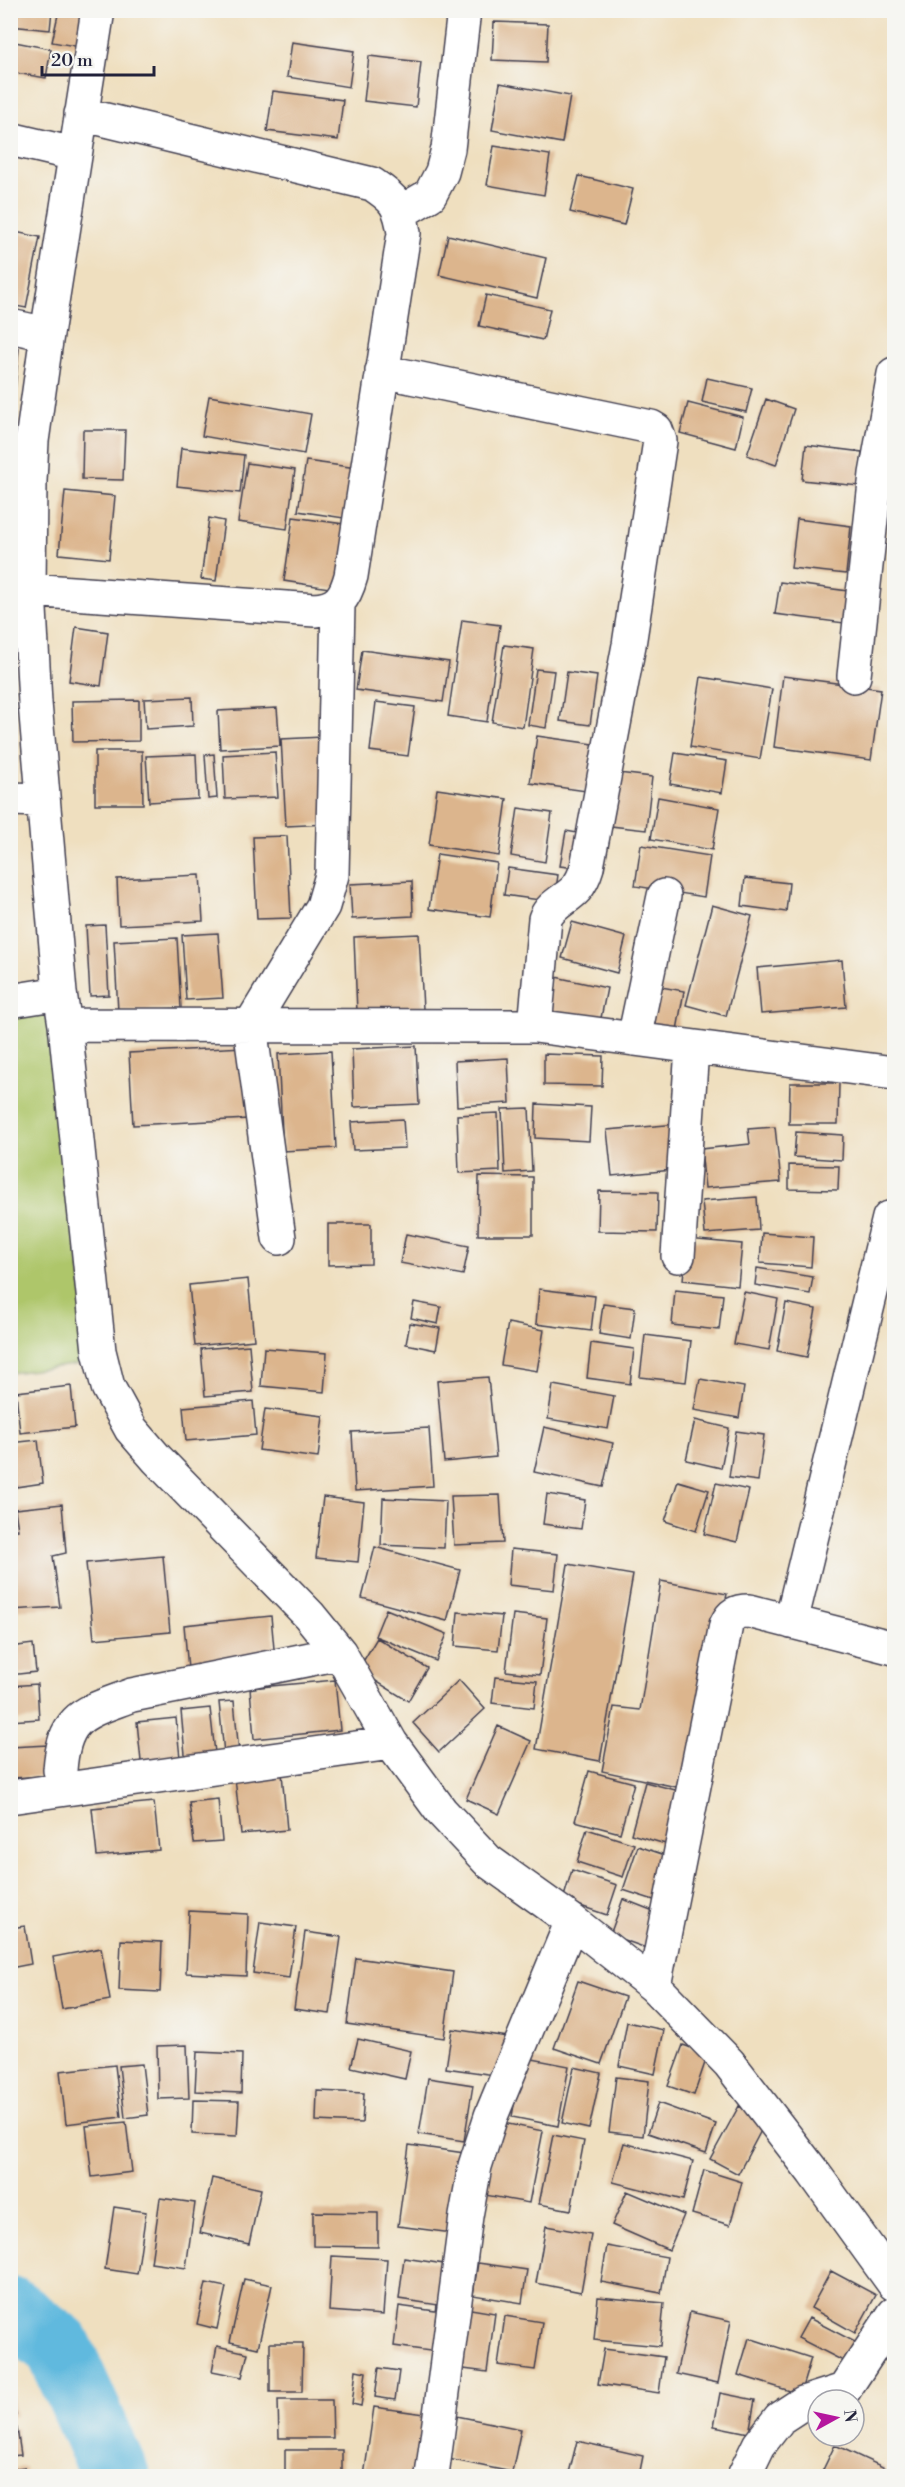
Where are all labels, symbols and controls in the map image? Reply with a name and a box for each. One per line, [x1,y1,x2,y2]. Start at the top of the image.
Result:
scale bar [42,39,154,77]
text: 20 m [51,49,93,72]
north arrow [806,2388,866,2448]
text: N [839,2408,861,2424]

